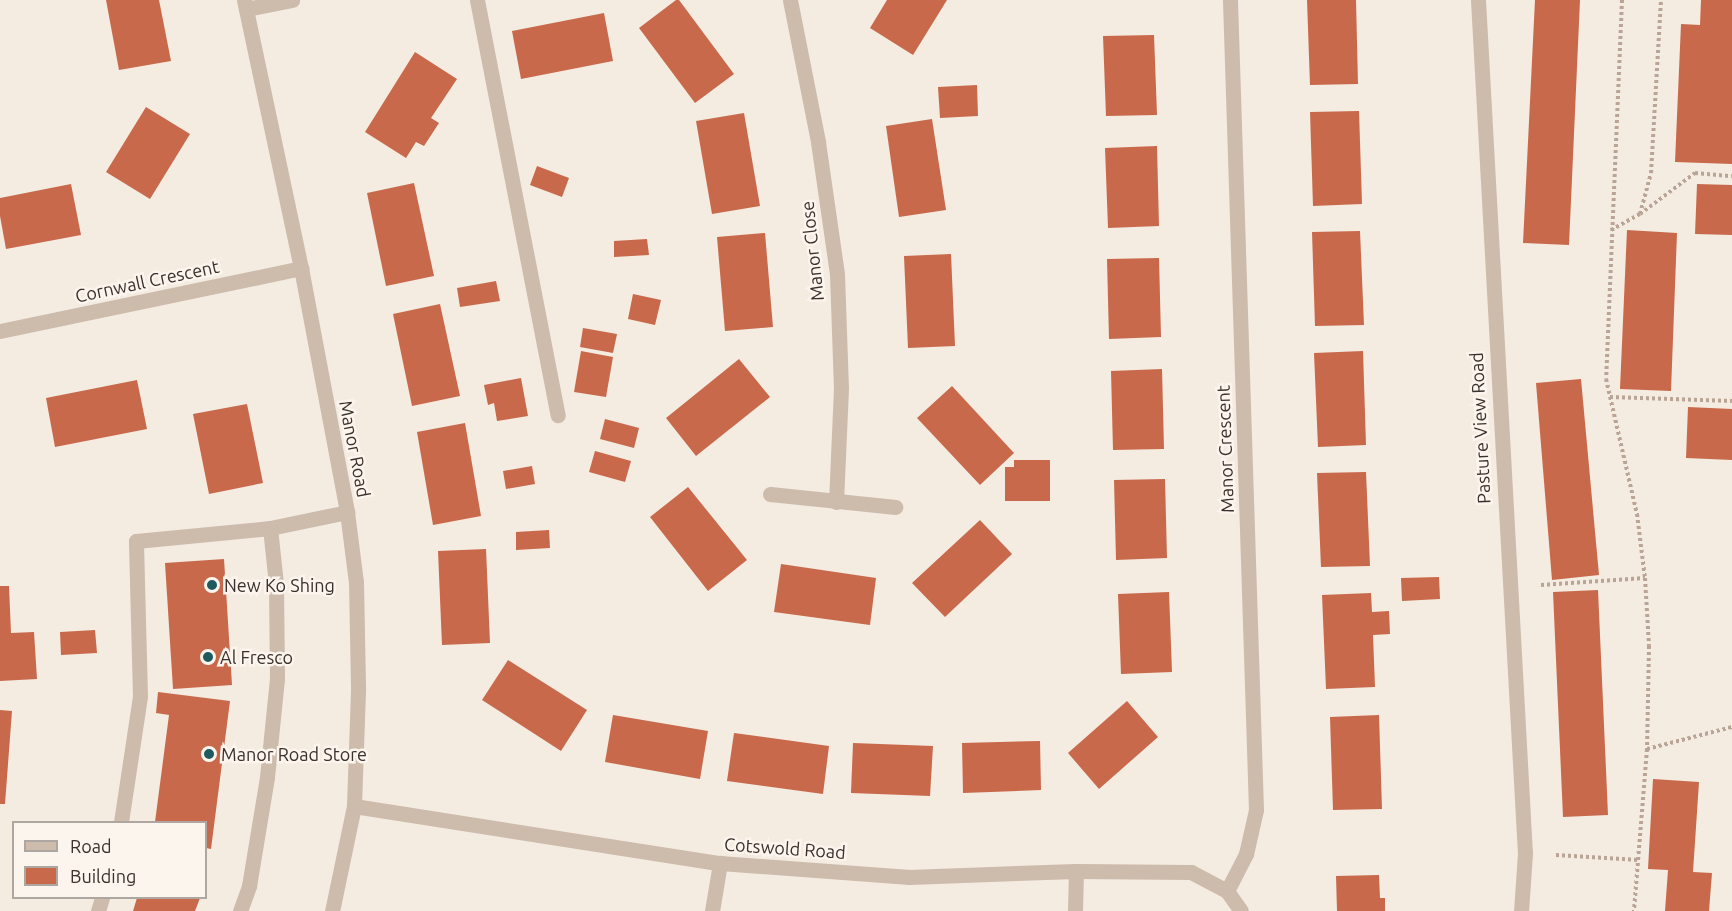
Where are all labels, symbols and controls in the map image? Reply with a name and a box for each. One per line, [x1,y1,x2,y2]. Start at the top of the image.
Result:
street label: Manor Close [796,200,828,302]
street label: Cornwall Crescent [73,255,221,307]
street label: Pasture View Road [1465,352,1495,504]
street label: Manor Crescent [1212,385,1238,513]
street label: Manor Road [335,399,375,499]
place label: New Ko Shing [224,574,335,596]
marker: New Ko Shing [205,578,219,592]
place label: Al Fresco [220,646,293,668]
marker: Al Fresco [201,650,215,664]
place label: Manor Road Store [221,743,367,765]
marker: Manor Road Store [202,747,216,761]
legend [12,821,207,899]
street label: Cotswold Road [724,833,846,863]
text: Road [70,836,112,856]
text: Building [70,866,136,886]

